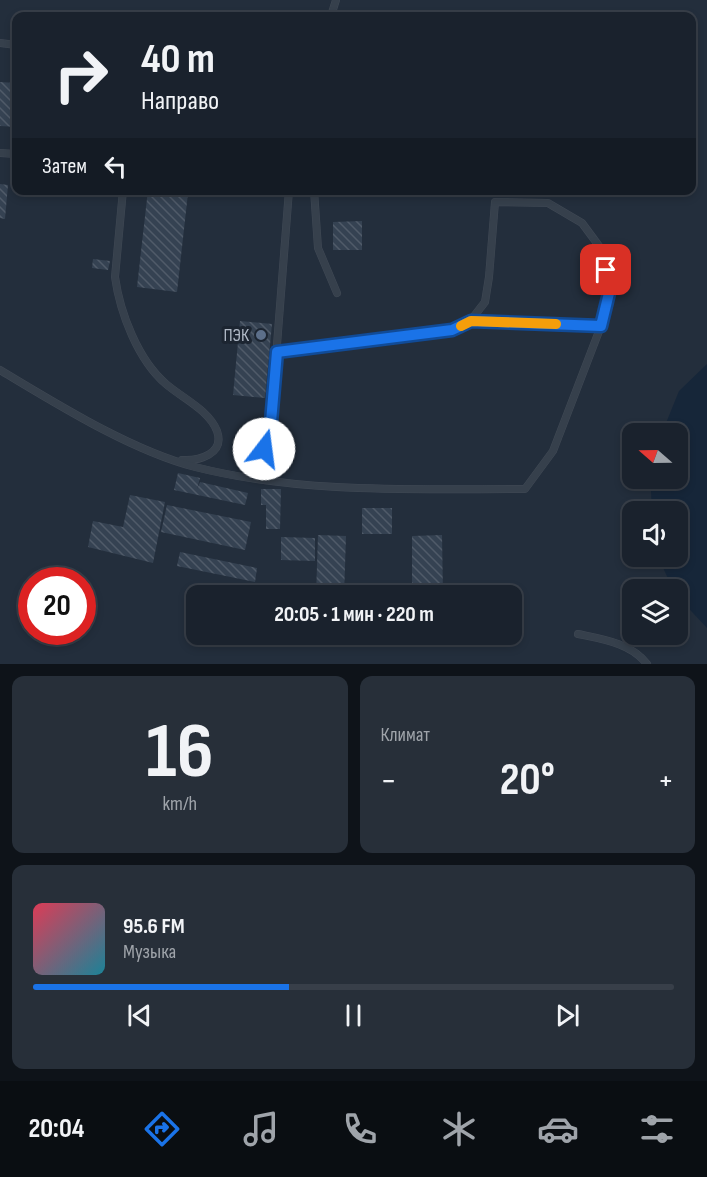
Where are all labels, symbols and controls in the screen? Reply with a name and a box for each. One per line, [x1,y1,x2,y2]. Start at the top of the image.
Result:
text: 40 m [141,34,215,85]
icon: right [42,36,120,114]
text: Направо [141,85,219,117]
icon: left [99,150,132,183]
text: Затем [42,153,87,180]
pin [580,244,631,295]
icon: arrive [589,253,622,286]
place label: ПЭК [223,325,250,346]
marker: ПЭК [254,328,268,342]
position arrow [232,417,296,481]
north arrow [622,423,688,489]
map controls [622,423,688,645]
button: sound [622,501,688,567]
speed limit sign: 20 [18,567,96,645]
button: layers [622,579,688,645]
text: 20:05 · 1 мин · 220 m [274,601,434,628]
text: 16 [146,706,213,799]
text: Климат [381,723,430,747]
text: 20° [500,753,555,808]
text: − [381,761,397,801]
text: + [658,761,674,801]
text: km/h [162,792,197,816]
text: 95.6 FM [123,913,185,940]
text: Музыка [123,940,176,964]
icon: previous [123,999,156,1032]
icon: pause [337,999,370,1032]
icon: next [551,999,584,1032]
icon: directions [141,1108,183,1150]
icon: music [240,1108,282,1150]
icon: phone [339,1108,381,1150]
icon: climate [438,1108,480,1150]
icon: car [537,1108,579,1150]
icon: filters [636,1108,678,1150]
text: 20:04 [29,1113,84,1145]

